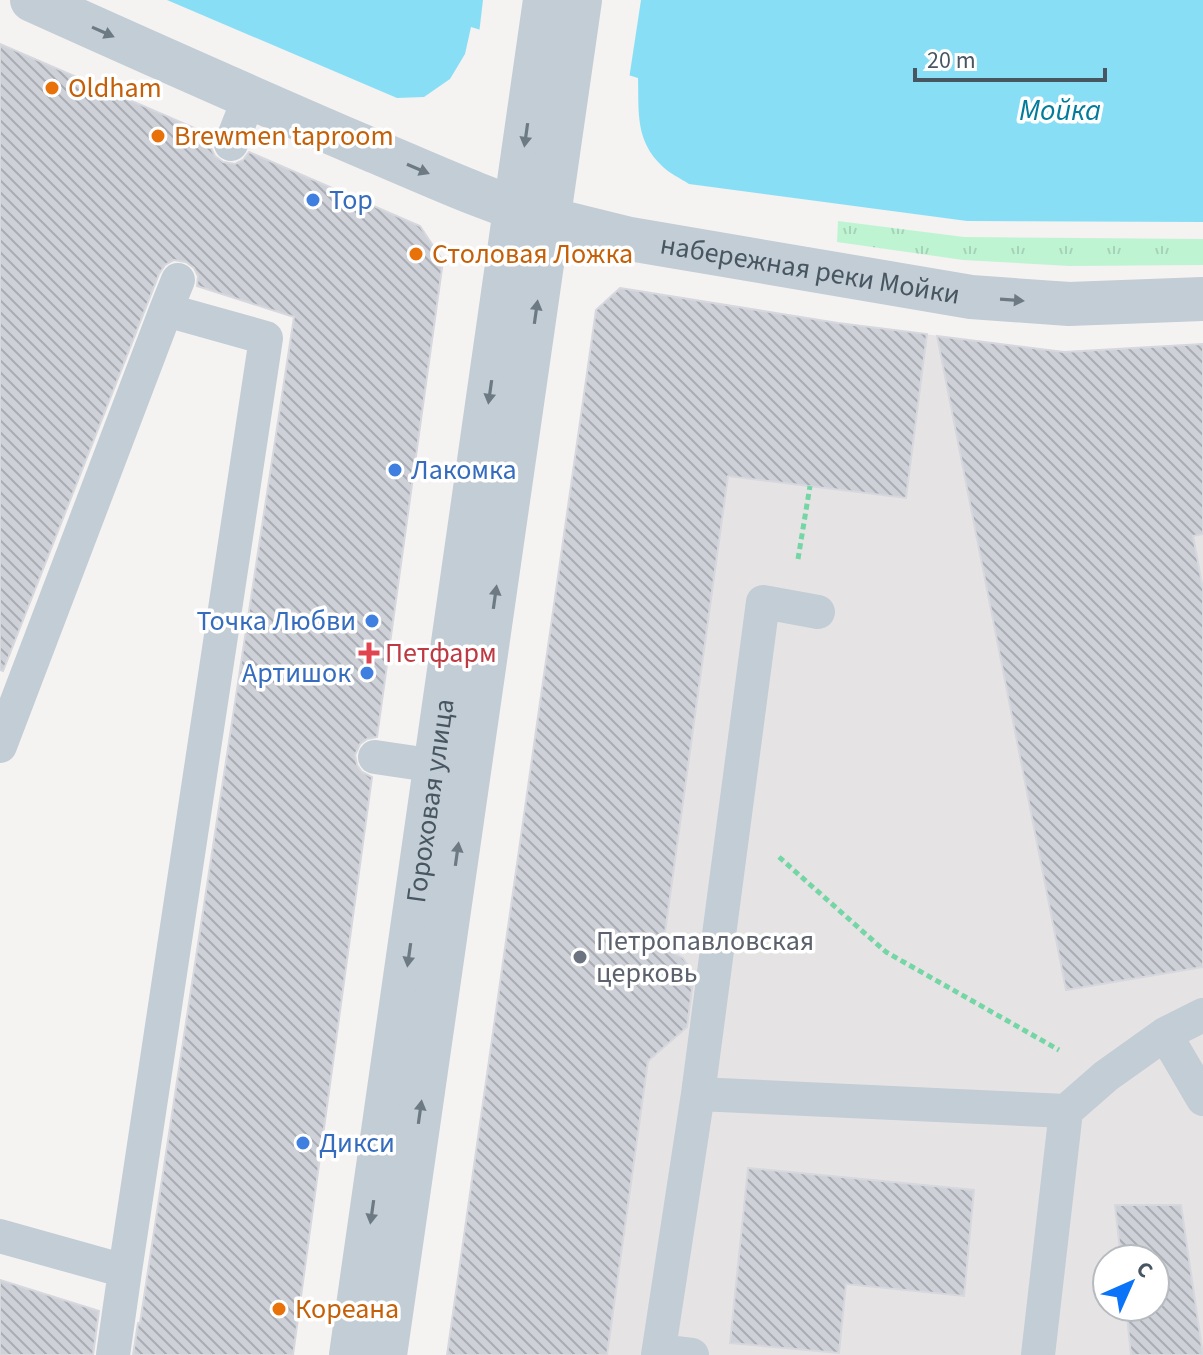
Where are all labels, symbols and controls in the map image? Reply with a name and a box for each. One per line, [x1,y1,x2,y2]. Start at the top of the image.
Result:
one-way arrow [91,25,115,39]
scale bar [915,32,1105,82]
text: 20 m [927,43,976,78]
place label: Oldham [68,68,162,108]
marker: Oldham [43,79,61,97]
water label: Мойка [1019,89,1101,132]
place label: Brewmen taproom [174,116,394,156]
one-way arrow [519,123,532,148]
marker: Brewmen taproom [149,127,167,145]
one-way arrow [406,163,430,176]
place label: Top [329,180,373,220]
marker: Top [304,191,322,209]
street label: набережная реки Мойки [657,224,963,315]
place label: Столовая Ложка [432,234,633,274]
marker: Столовая Ложка [407,245,425,263]
one-way arrow [1000,294,1025,307]
one-way arrow [530,299,543,324]
one-way arrow [483,380,496,405]
place label: Лакомка [411,450,517,490]
marker: Лакомка [386,461,404,479]
one-way arrow [489,584,502,609]
place label: Точка Любви [196,601,356,641]
marker: Точка Любви [363,612,381,630]
place label: Петфарм [385,633,497,673]
marker: Петфарм [360,644,378,662]
place label: Артишок [242,653,351,693]
marker: Артишок [358,664,376,682]
street label: Гороховая улица [396,696,465,905]
one-way arrow [451,841,464,866]
place label: Петропавловская церковь [596,921,814,993]
one-way arrow [402,942,415,967]
marker: Петропавловская церковь [571,948,589,966]
one-way arrow [414,1099,427,1124]
place label: Дикси [319,1123,395,1163]
marker: Дикси [294,1134,312,1152]
one-way arrow [365,1200,378,1225]
north arrow [1091,1243,1171,1323]
text: С [1129,1254,1160,1286]
place label: Кореана [295,1289,399,1329]
marker: Кореана [270,1300,288,1318]

